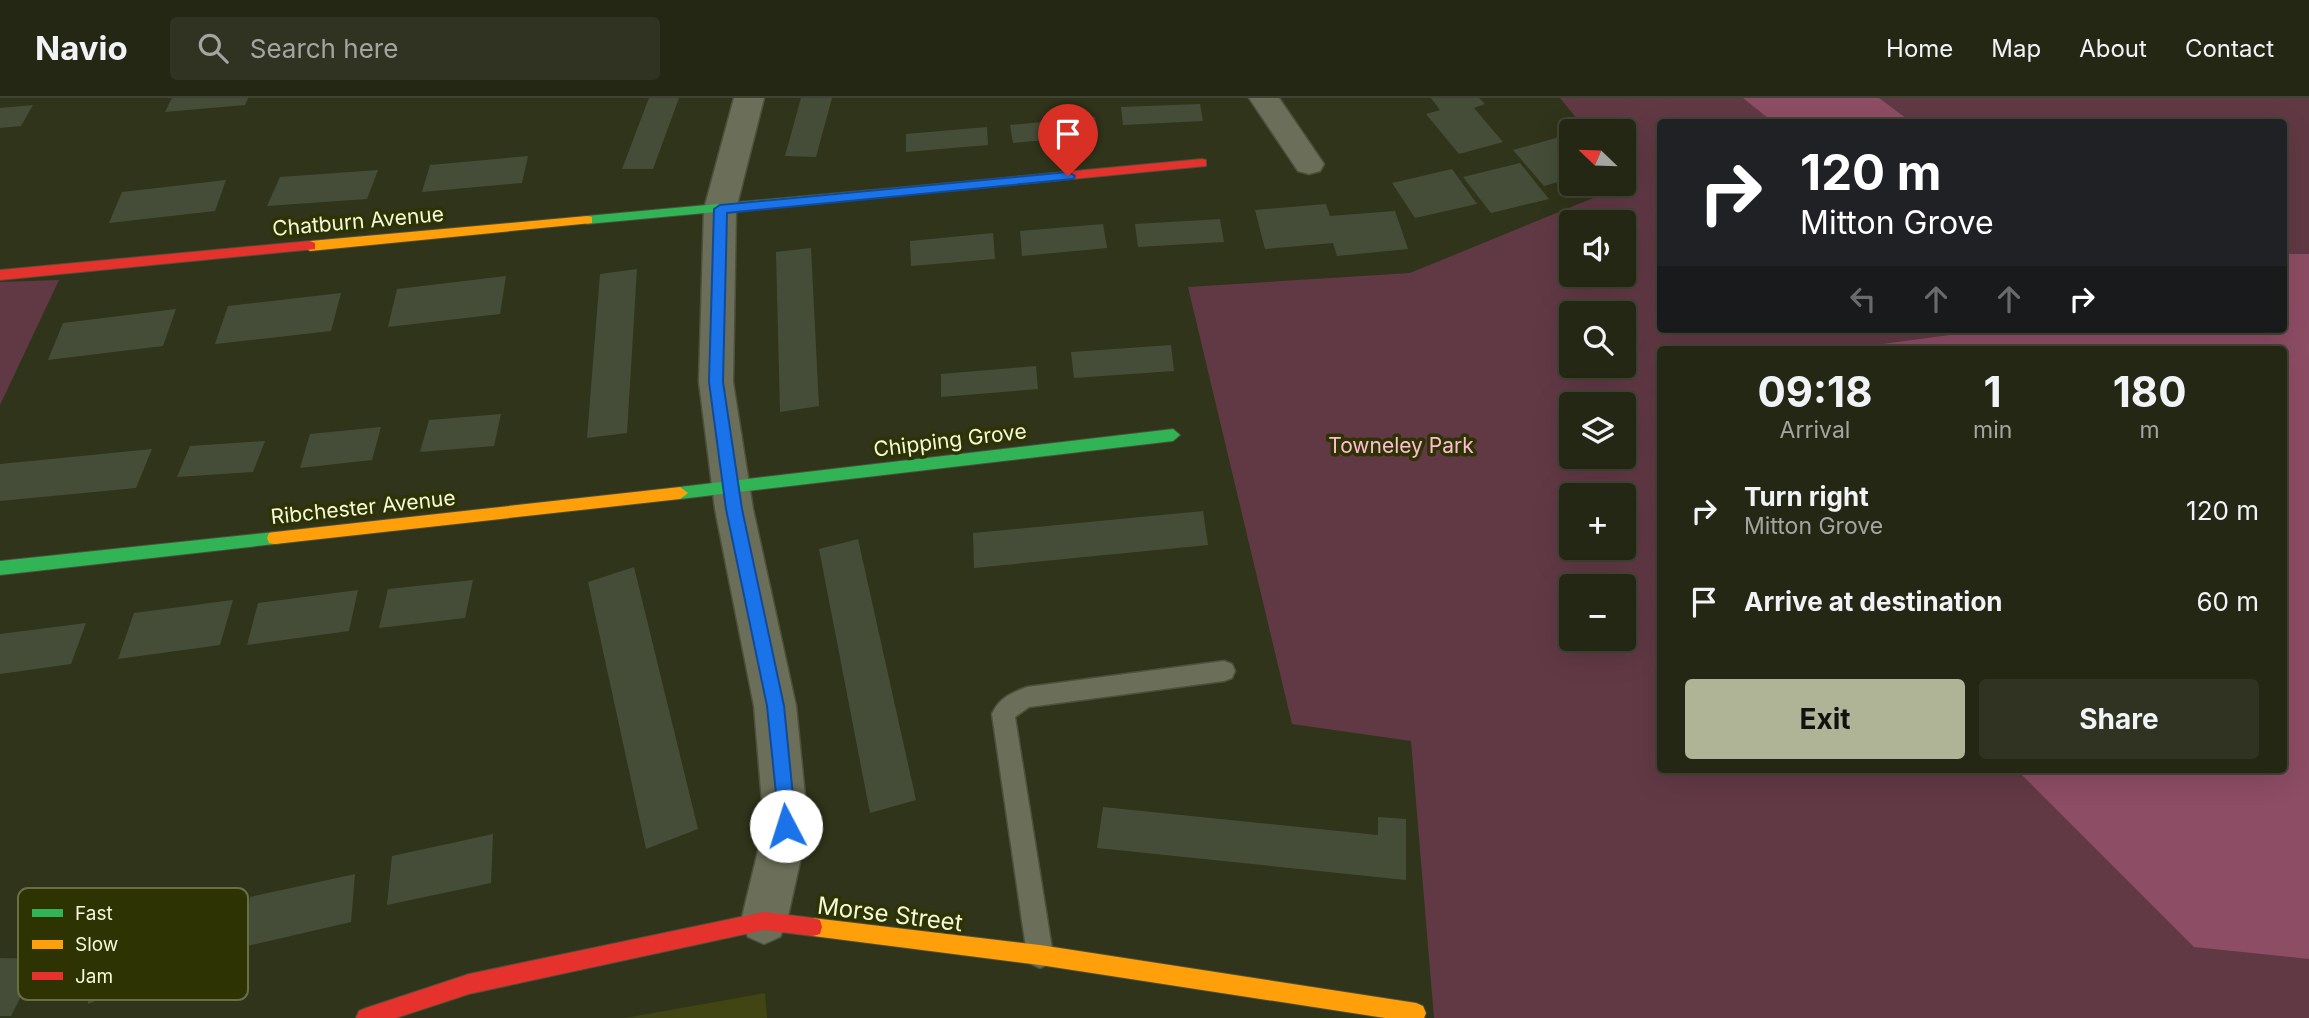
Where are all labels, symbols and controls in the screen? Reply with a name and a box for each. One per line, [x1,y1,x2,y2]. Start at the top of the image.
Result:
search box [170,17,660,80]
text: Navio [35,28,128,68]
icon: search [194,29,232,67]
text: Search here [250,33,398,64]
text: Home [1886,34,1953,63]
text: Map [1991,34,2041,63]
text: About [2079,34,2147,63]
text: Contact [2185,34,2274,63]
pin [1038,104,1098,176]
icon: arrive [1049,115,1087,153]
north arrow [1559,119,1636,196]
map controls [1559,119,1636,651]
text: 120 m [1800,143,1941,202]
icon: right [1685,147,1776,238]
street label: Chatburn Avenue [271,201,445,241]
text: Mitton Grove [1800,203,1994,242]
button: sound [1559,210,1636,287]
icon: left [1844,280,1882,318]
icon: ahead [1917,280,1955,318]
icon: ahead [1990,280,2028,318]
icon: right [2063,280,2101,318]
button: search [1559,301,1636,378]
text: 09:18 [1757,366,1873,417]
text: 1 [1984,366,2002,417]
text: 180 [2113,366,2187,417]
button: layers [1559,392,1636,469]
text: Arrival [1780,416,1850,444]
text: min [1973,416,2012,444]
text: m [2140,416,2160,444]
street label: Chipping Grove [872,418,1028,462]
park label: Towneley Park [1328,433,1474,458]
text: Turn right [1744,481,1869,512]
button: + [1559,483,1636,560]
street label: Ribchester Avenue [269,485,457,529]
icon: right [1685,492,1723,530]
text: 120 m [2186,495,2259,526]
text: Mitton Grove [1744,512,1883,540]
button: − [1559,574,1636,651]
icon: arrive [1685,583,1723,621]
text: Arrive at destination [1744,586,2003,617]
text: 60 m [2196,586,2259,617]
button: Exit [1685,679,1965,759]
button: Share [1979,679,2259,759]
position arrow [749,789,823,863]
legend [18,888,248,1000]
street label: Morse Street [816,891,964,937]
text: Fast [75,902,113,925]
text: Slow [75,933,118,956]
text: Jam [75,965,113,988]

